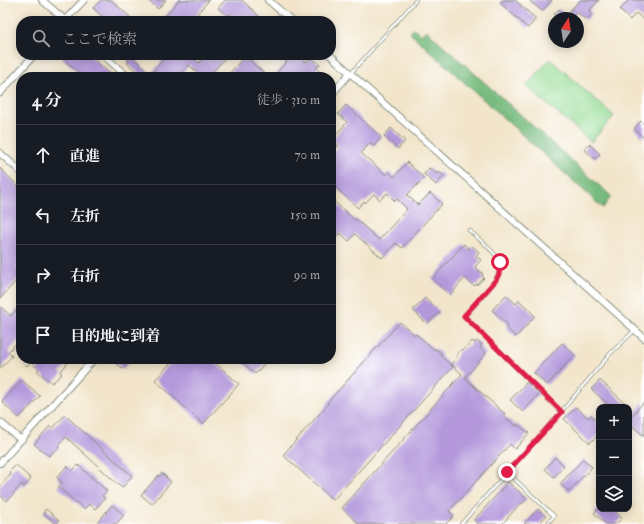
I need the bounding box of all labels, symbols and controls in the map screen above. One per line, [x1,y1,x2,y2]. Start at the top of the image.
north arrow [548,12,584,48]
search box [16,16,336,60]
icon: search [30,27,52,49]
text: ここで検索 [62,30,137,49]
text: 4 分 [32,90,62,111]
text: 徒歩 · 310 m [257,92,320,108]
icon: ahead [32,144,54,166]
text: 直進 [70,147,100,166]
text: 70 m [295,147,320,163]
icon: left [32,204,54,226]
text: 左折 [70,207,100,226]
text: 150 m [290,207,320,223]
route start [491,253,509,271]
icon: right [32,264,54,286]
text: 右折 [70,267,100,286]
text: 90 m [294,267,320,283]
icon: arrive [32,324,54,346]
text: 目的地に到着 [70,327,160,346]
map controls [596,404,632,512]
button: + [596,404,632,440]
button: − [596,440,632,476]
route end [498,463,516,481]
button: layers [596,476,632,512]

